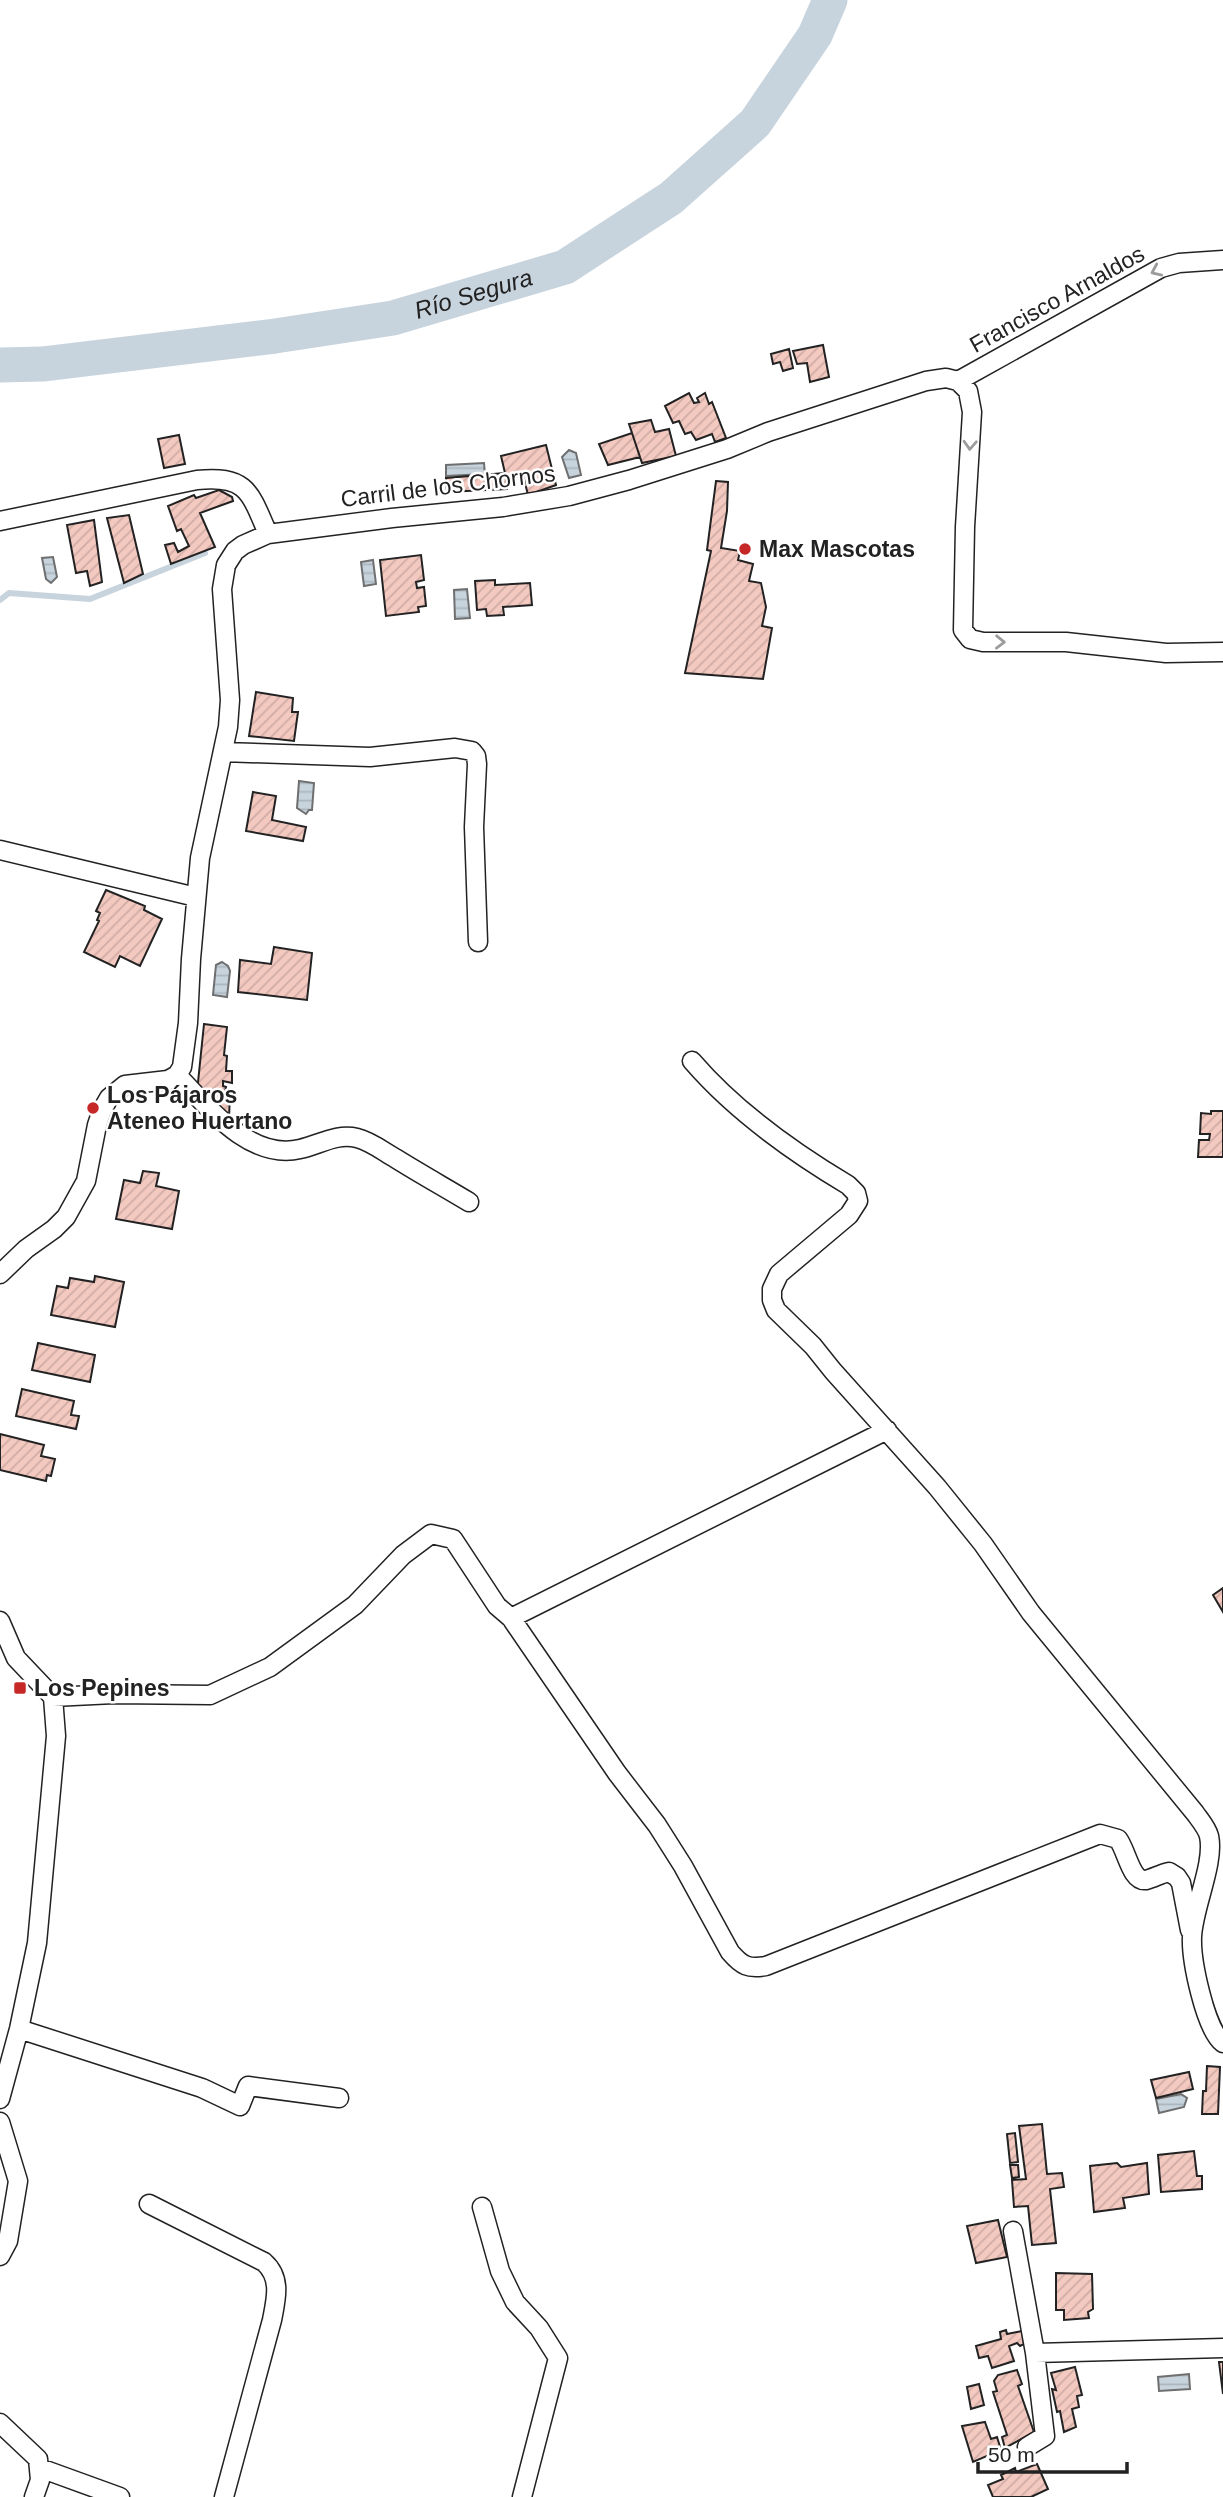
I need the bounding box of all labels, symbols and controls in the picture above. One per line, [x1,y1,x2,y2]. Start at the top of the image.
street label: Francisco Arnaldos [965,240,1149,358]
water label: Río Segura [411,263,535,324]
one-way arrow [1151,263,1163,277]
one-way arrow [963,440,978,451]
street label: Carril de los Chornos [339,460,557,512]
place label: Max Mascotas [759,536,915,562]
marker: Max Mascotas [737,541,753,557]
one-way arrow [995,635,1006,650]
place label: Los Pájaros Ateneo Huertano [107,1082,292,1134]
marker: Los Pájaros Ateneo Huertano [85,1100,101,1116]
place label: Los Pepines [34,1675,169,1701]
marker: Los Pepines [12,1680,28,1696]
scale bar [978,2430,1127,2474]
text: 50 m [988,2443,1035,2466]

